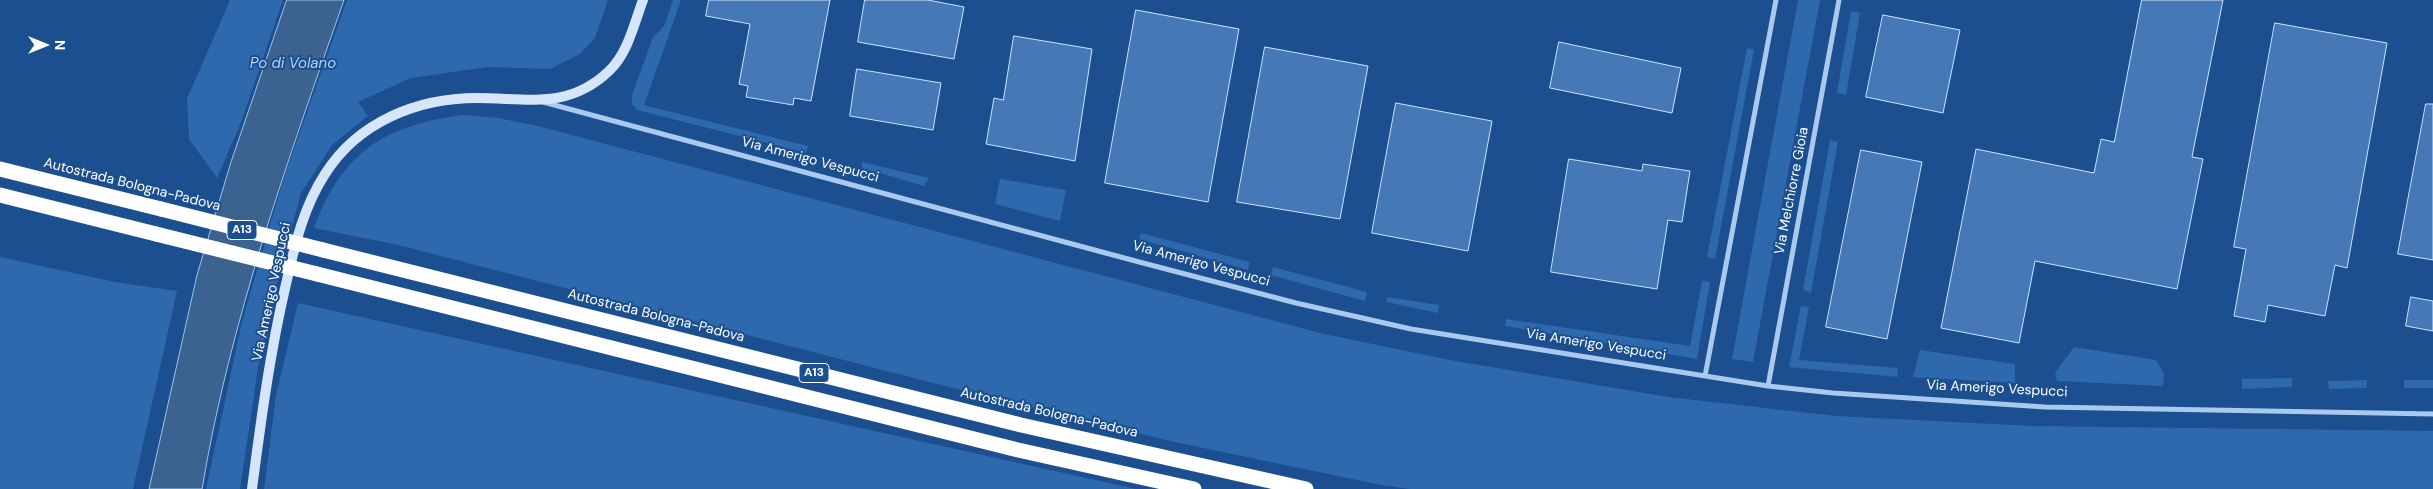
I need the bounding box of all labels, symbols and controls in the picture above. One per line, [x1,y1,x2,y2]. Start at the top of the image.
north arrow [20,20,70,70]
text: N [51,40,69,50]
water label: Po di Volano [250,55,336,73]
street label: Via Melchiorre Gioia [1771,126,1813,256]
street label: Via Amerigo Vespucci [739,134,881,186]
street label: Autostrada Bologna-Padova [42,155,222,215]
road number: A13 [227,220,257,240]
street label: Via Amerigo Vespucci [249,221,295,363]
street label: Via Amerigo Vespucci [1130,238,1272,290]
street label: Autostrada Bologna-Padova [566,286,746,346]
street label: Via Amerigo Vespucci [1525,326,1667,364]
road number: A13 [799,363,829,382]
street label: Via Amerigo Vespucci [1926,377,2068,401]
street label: Autostrada Bologna-Padova [959,384,1139,442]

